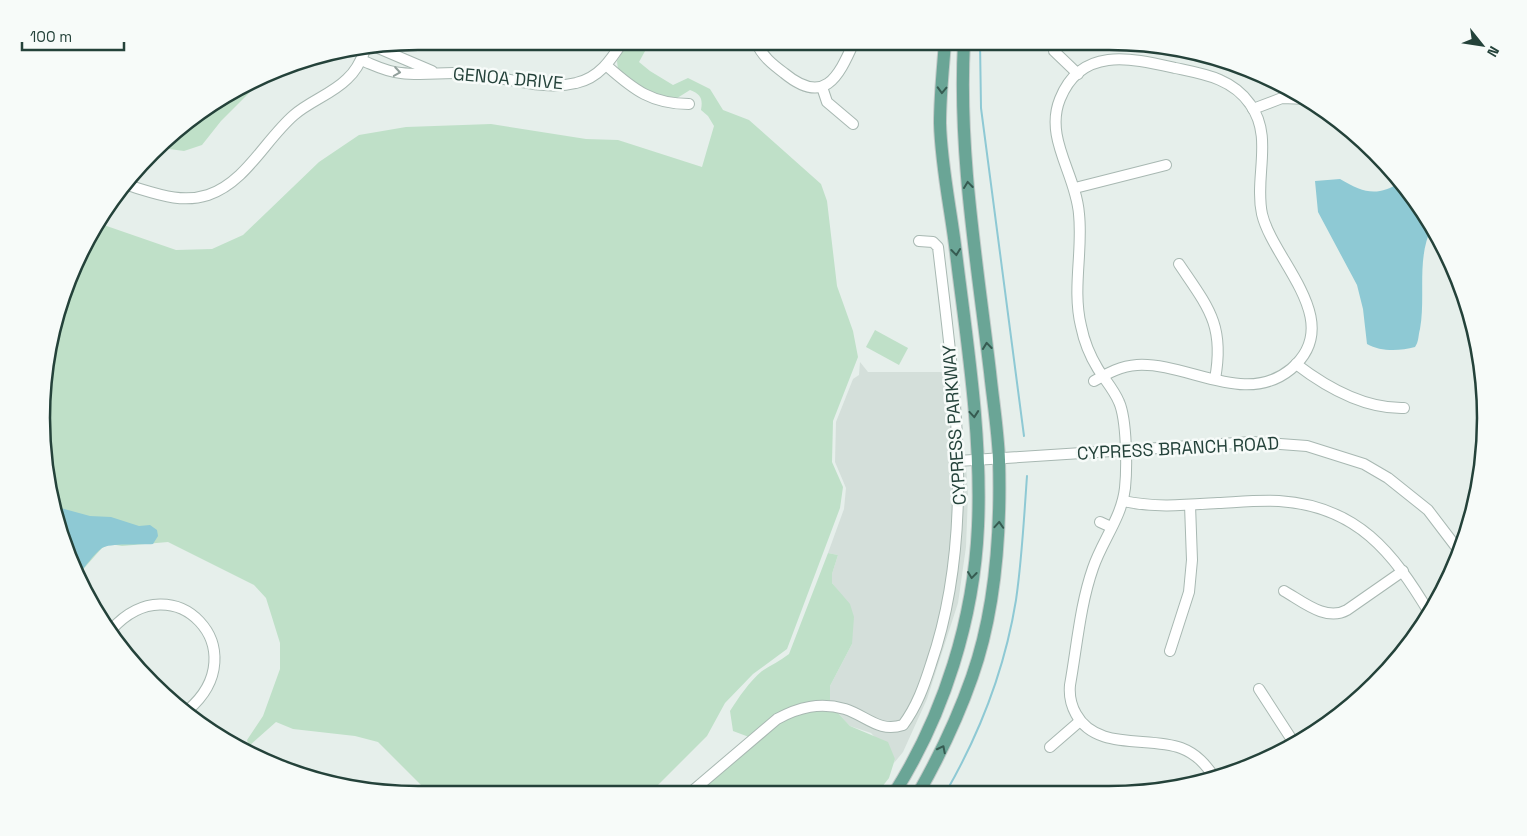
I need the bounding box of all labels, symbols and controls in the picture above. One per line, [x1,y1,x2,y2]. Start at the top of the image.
scale bar [22,20,125,52]
north arrow [1457,20,1507,70]
text: 100 m [30,27,72,46]
text: N [1483,43,1503,60]
street label: GENOA DRIVE [452,62,564,94]
one-way arrow [393,67,401,77]
one-way arrow [936,87,947,95]
one-way arrow [963,180,974,188]
one-way arrow [950,248,961,256]
one-way arrow [982,342,993,350]
street label: CYPRESS PARKWAY [937,344,971,506]
one-way arrow [968,410,979,418]
street label: CYPRESS BRANCH ROAD [1076,431,1280,465]
one-way arrow [993,521,1004,529]
one-way arrow [967,572,978,580]
one-way arrow [936,745,946,754]

